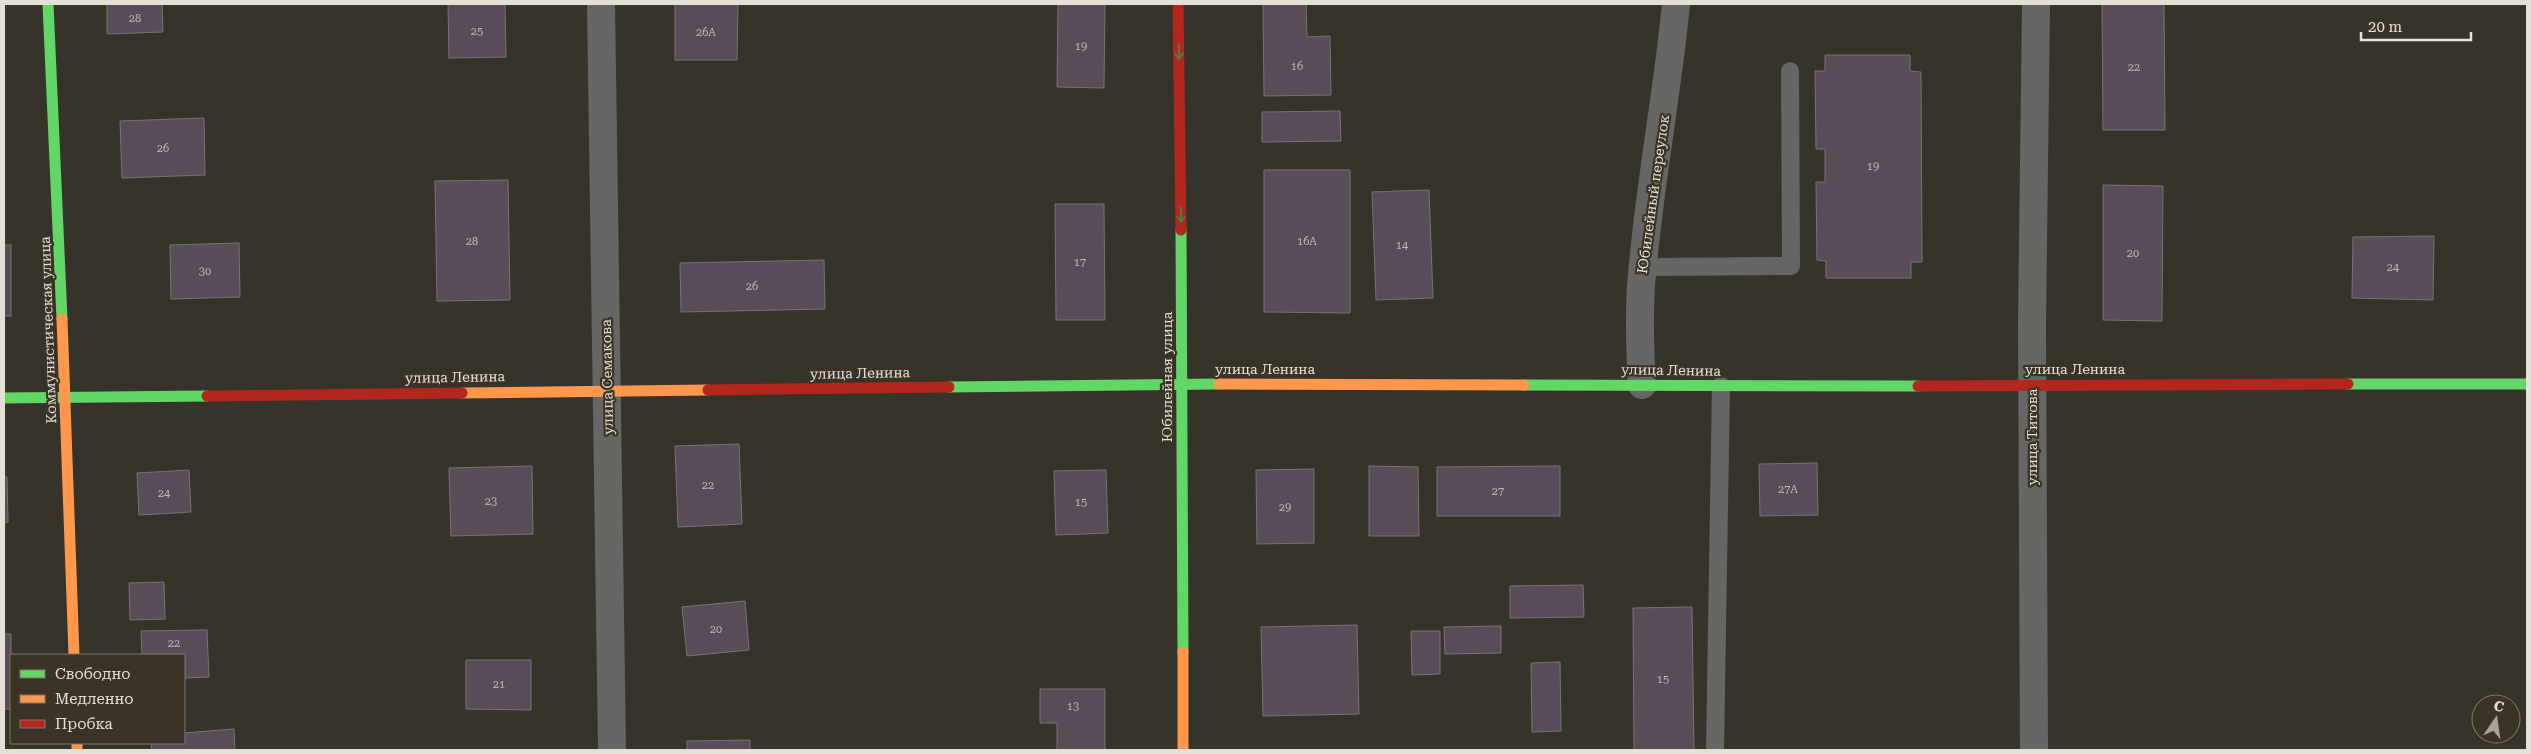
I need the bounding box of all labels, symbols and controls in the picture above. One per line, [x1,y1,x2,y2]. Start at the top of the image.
scale bar [2361,10,2471,42]
house number: 28 [129,12,141,25]
text: 20 m [2368,18,2403,36]
house number: 25 [471,25,483,38]
house number: 26А [696,26,716,39]
house number: 19 [1075,40,1087,53]
one-way arrow [1174,44,1184,60]
house number: 16 [1291,60,1303,73]
house number: 22 [2128,61,2140,74]
street label: Юбилейный переулок [1634,113,1672,275]
house number: 26 [157,142,169,155]
house number: 19 [1867,160,1879,173]
one-way arrow [1176,206,1186,223]
house number: 28 [466,235,478,248]
house number: 16А [1297,235,1317,248]
street label: Коммунистическая улица [37,236,59,424]
house number: 14 [1396,239,1409,252]
house number: 20 [2127,247,2139,260]
house number: 17 [1074,256,1086,269]
house number: 24 [2387,261,2400,274]
house number: 30 [199,265,211,278]
house number: 26 [746,280,758,293]
street label: Юбилейная улица [1159,311,1175,442]
street label: улица Семакова [598,319,616,435]
street label: улица Ленина [1215,361,1315,377]
street label: улица Ленина [1621,361,1722,379]
street label: улица Ленина [2025,361,2125,377]
street label: улица Ленина [810,364,911,382]
street label: улица Ленина [405,368,506,386]
street label: улица Титова [2024,388,2040,485]
house number: 22 [702,479,714,492]
house number: 27А [1778,483,1798,496]
house number: 27 [1492,485,1504,498]
house number: 24 [158,487,171,500]
house number: 23 [485,495,497,508]
house number: 15 [1075,496,1087,509]
house number: 29 [1279,501,1291,514]
house number: 20 [710,623,722,636]
house number: 22 [168,637,180,650]
legend [10,654,185,744]
text: Свободно [55,665,130,683]
house number: 15 [1657,673,1669,686]
house number: 21 [493,678,505,691]
text: Медленно [55,690,134,708]
north arrow [2471,694,2521,744]
text: С [2492,697,2506,715]
house number: 13 [1067,700,1079,713]
text: Пробка [55,715,113,733]

